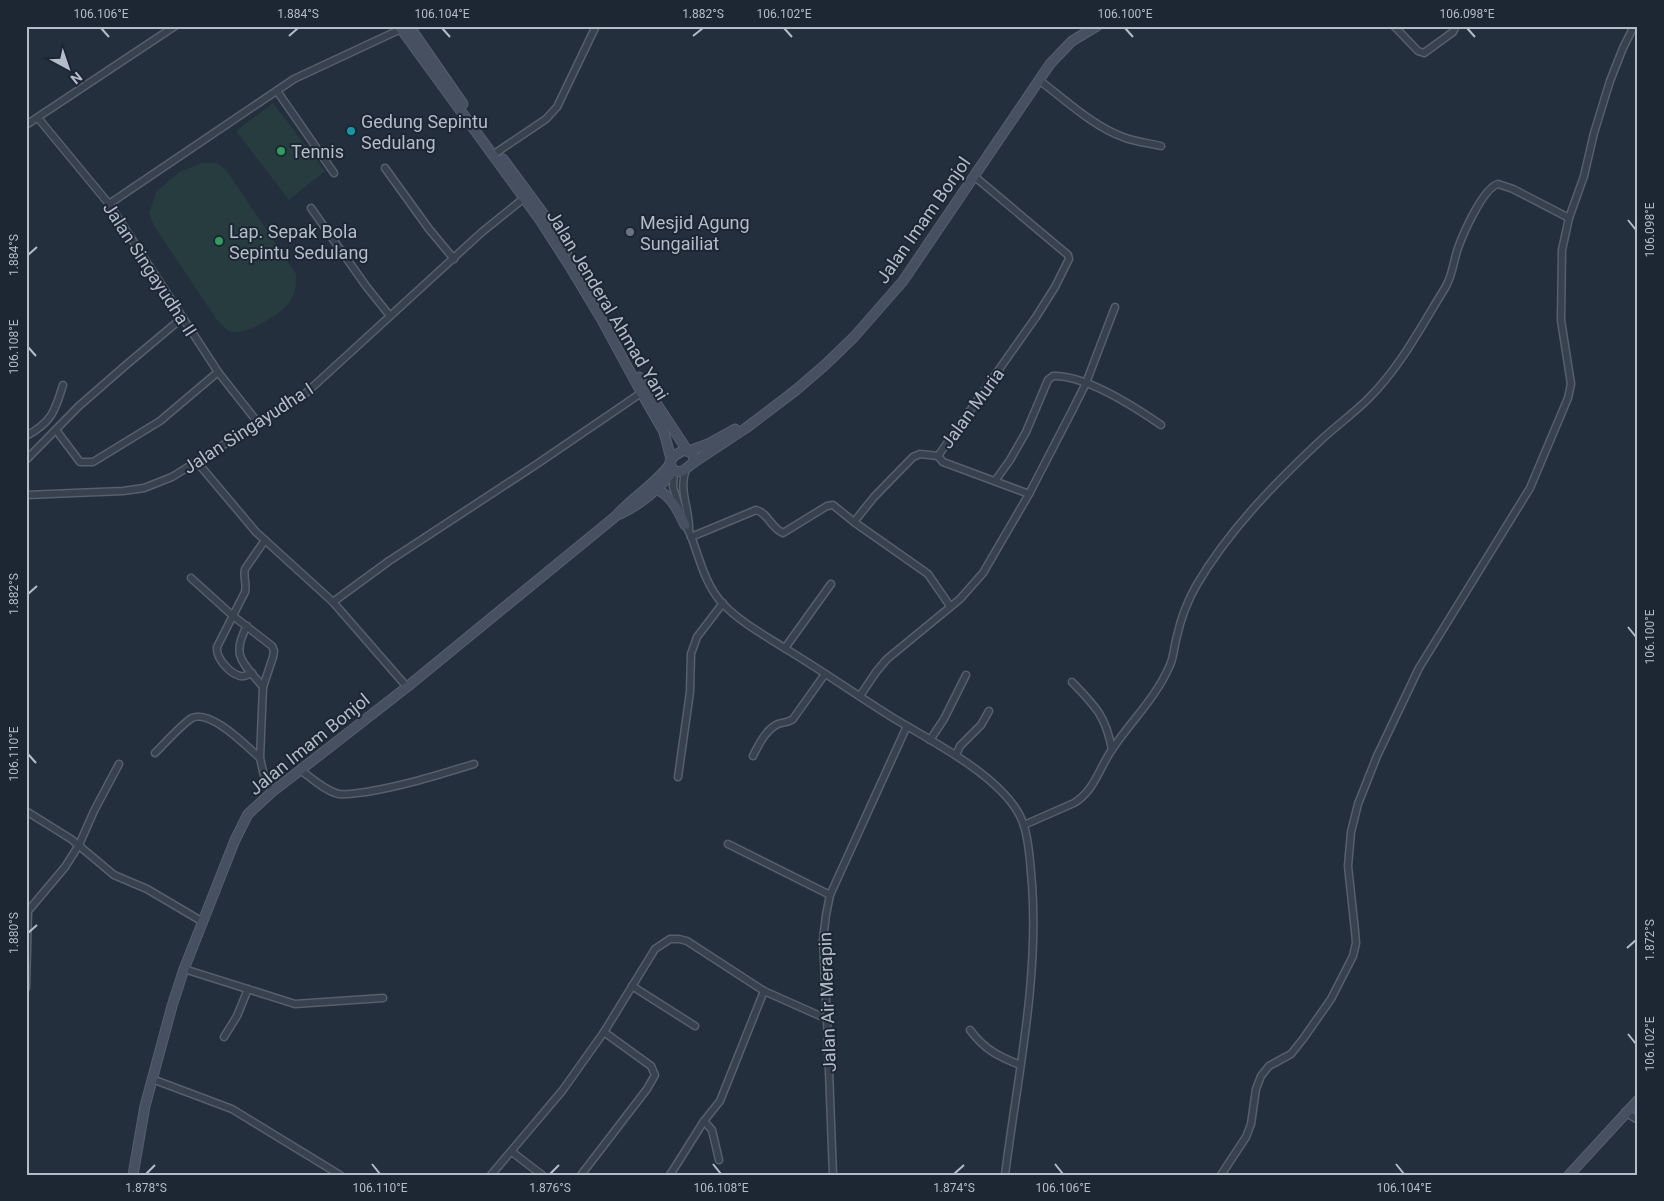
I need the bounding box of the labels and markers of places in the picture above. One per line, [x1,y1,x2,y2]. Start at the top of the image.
place label: Gedung Sepintu Sedulang [361,111,488,153]
marker: Gedung Sepintu Sedulang [345,125,357,137]
place label: Tennis [291,141,344,162]
marker: Tennis [275,145,287,157]
place label: Mesjid Agung Sungailiat [640,212,750,254]
place label: Lap. Sepak Bola Sepintu Sedulang [229,221,368,263]
marker: Mesjid Agung Sungailiat [624,226,636,238]
marker: Lap. Sepak Bola Sepintu Sedulang [213,235,225,247]

